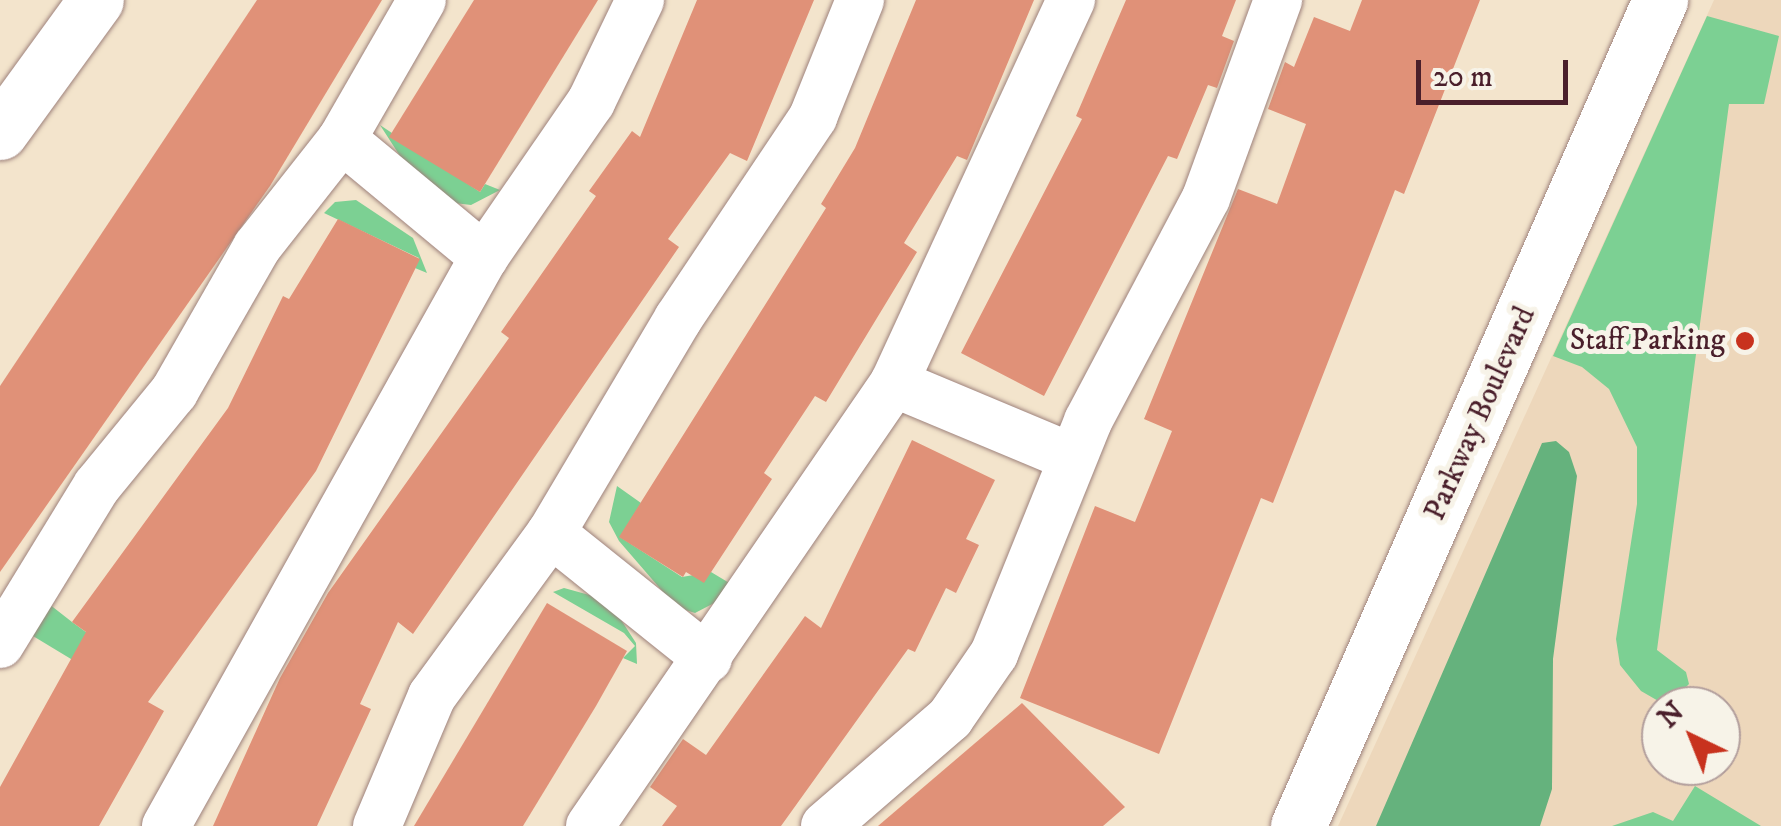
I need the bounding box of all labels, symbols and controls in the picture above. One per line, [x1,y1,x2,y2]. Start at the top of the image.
scale bar [1421,40,1574,102]
text: 20 m [1433,59,1493,96]
street label: Parkway Boulevard [1418,302,1544,526]
place label: Staff Parking [1570,323,1725,359]
marker: Staff Parking [1734,330,1756,352]
north arrow [1641,686,1741,786]
text: N [1651,695,1692,736]

